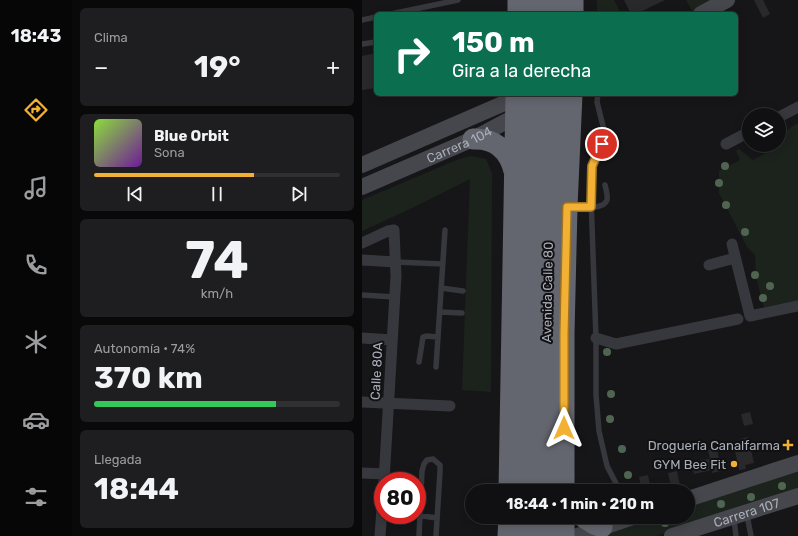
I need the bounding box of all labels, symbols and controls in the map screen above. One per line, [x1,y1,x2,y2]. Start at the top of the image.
text: 18:43 [11,25,61,47]
text: 150 m [452,26,535,59]
icon: right [386,28,438,80]
text: Clima [94,30,128,45]
text: 19° [194,49,241,85]
text: − [94,54,108,81]
text: + [326,54,340,81]
text: Gira a la derecha [452,60,591,82]
icon: directions [22,96,50,124]
map controls [742,108,786,152]
button: layers [742,108,786,152]
street label: Carrera 104 [424,123,495,166]
text: Blue Orbit [154,127,229,145]
pin [585,127,619,161]
icon: arrive [591,133,613,155]
text: Sona [154,145,185,160]
icon: music [22,174,50,202]
icon: previous [124,183,146,205]
icon: pause [206,183,228,205]
icon: next [288,183,310,205]
text: 74 [185,229,249,291]
street label: Avenida Calle 80 [539,241,556,343]
icon: phone [22,251,50,279]
text: km/h [201,286,233,301]
icon: climate [22,328,50,356]
text: Autonomía · 74% [94,341,195,356]
street label: Calle 80A [367,341,386,400]
text: 370 km [94,360,203,396]
icon: car [22,406,50,434]
position arrow [543,407,585,449]
place label: Droguería Canalfarma [648,438,780,454]
marker: Droguería Canalfarma [783,440,793,450]
text: Llegada [94,452,142,467]
place label: GYM Bee Fit [653,457,726,472]
marker: GYM Bee Fit [729,459,739,469]
text: 18:44 [94,471,179,507]
speed limit sign: 80 [374,472,426,524]
icon: filters [22,483,50,511]
text: 18:44 · 1 min · 210 m [506,495,654,513]
street label: Carrera 107 [712,495,782,530]

